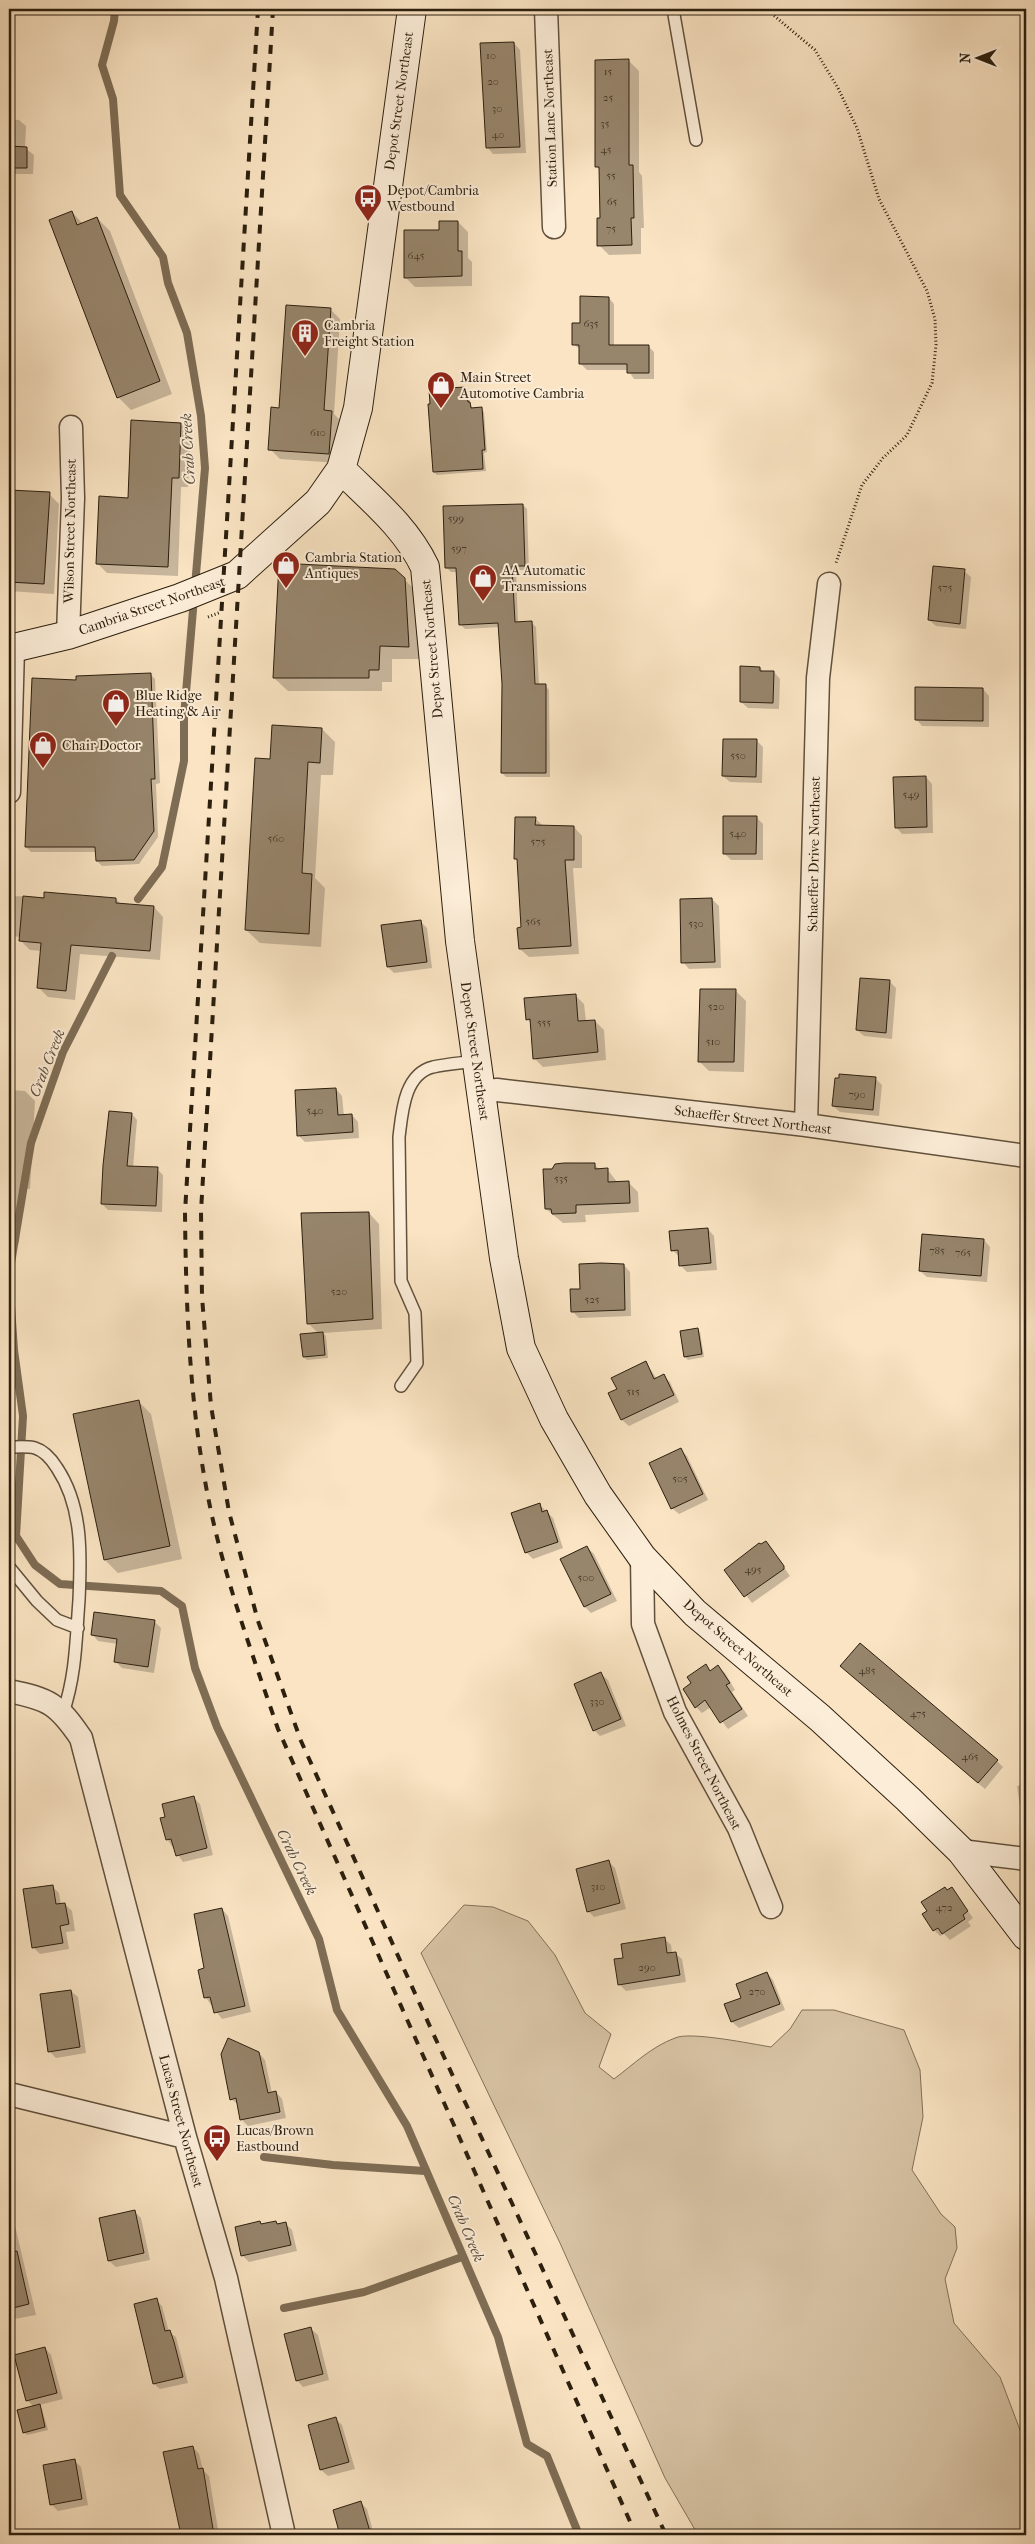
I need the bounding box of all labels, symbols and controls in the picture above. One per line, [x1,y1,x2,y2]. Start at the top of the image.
street label: Depot Street Northeast [381,31,417,171]
north arrow [952,32,1002,82]
street label: Station Lane Northeast [539,48,561,188]
house number: 10 [486,49,496,62]
text: N [957,52,974,63]
house number: 15 [604,65,613,78]
house number: 20 [487,75,499,88]
house number: 25 [603,91,613,104]
house number: 30 [492,102,502,115]
house number: 35 [600,117,610,130]
house number: 40 [492,128,504,141]
house number: 45 [601,143,612,156]
house number: 55 [606,169,616,182]
place label: Depot/Cambria Westbound [386,182,479,215]
bus stop icon: Depot/Cambria Westbound [353,183,383,222]
house number: 65 [607,195,618,208]
house number: 75 [606,222,616,235]
house number: 645 [408,249,425,262]
place label: Cambria Freight Station [324,317,414,350]
house number: 635 [583,317,599,330]
building icon: Cambria Freight Station [290,318,320,357]
place label: Main Street Automotive Cambria [459,369,585,402]
shop icon: Main Street Automotive Cambria [426,370,456,409]
water label: Crab Creek [177,413,199,485]
house number: 610 [310,426,326,439]
street label: Wilson Street Northeast [60,459,80,604]
house number: 599 [448,512,464,525]
house number: 597 [451,542,467,555]
place label: Cambria Station Antiques [304,549,402,582]
shop icon: Cambria Station Antiques [271,550,301,589]
place label: AA Automatic Transmissions [501,562,587,595]
shop icon: AA Automatic Transmissions [468,563,498,602]
street label: Cambria Street Northeast [76,573,228,639]
street label: Depot Street Northeast [417,579,447,719]
house number: 575 [938,581,953,594]
place label: Blue Ridge Heating & Air [135,687,221,720]
shop icon: Blue Ridge Heating & Air [101,688,131,727]
shop icon: Chair Doctor [28,730,58,769]
place label: Chair Doctor [62,737,141,754]
house number: 550 [730,749,746,762]
street label: Schaeffer Drive Northeast [804,776,824,932]
house number: 549 [902,788,920,801]
house number: 540 [729,827,747,840]
house number: 560 [268,832,284,845]
house number: 575 [531,835,546,848]
house number: 565 [525,915,541,928]
house number: 530 [688,917,704,930]
street label: Depot Street Northeast [457,981,493,1121]
house number: 520 [708,1000,724,1013]
house number: 555 [537,1016,551,1029]
water label: Crab Creek [25,1026,69,1100]
house number: 510 [706,1035,720,1048]
house number: 790 [848,1088,866,1101]
street label: Schaeffer Street Northeast [673,1102,833,1138]
house number: 540 [306,1104,324,1117]
house number: 535 [554,1172,568,1185]
house number: 785 [929,1244,945,1257]
house number: 765 [955,1246,971,1259]
house number: 520 [331,1285,347,1298]
house number: 525 [584,1293,600,1306]
house number: 515 [626,1385,640,1398]
house number: 505 [672,1472,688,1485]
house number: 495 [744,1563,762,1576]
house number: 500 [578,1571,594,1584]
street label: Depot Street Northeast [680,1596,796,1700]
house number: 485 [859,1664,876,1677]
street label: Holmes Street Northeast [663,1693,745,1833]
house number: 330 [589,1695,605,1708]
house number: 475 [910,1707,926,1720]
house number: 465 [961,1750,979,1763]
water label: Crab Creek [273,1826,321,1898]
house number: 310 [591,1880,605,1893]
house number: 472 [935,1901,953,1914]
house number: 290 [638,1961,656,1974]
house number: 270 [749,1985,766,1998]
street label: Lucas Street Northeast [155,2053,207,2189]
place label: Lucas/Brown Eastbound [236,2122,314,2155]
bus stop icon: Lucas/Brown Eastbound [202,2123,232,2162]
water label: Crab Creek [444,2192,488,2265]

